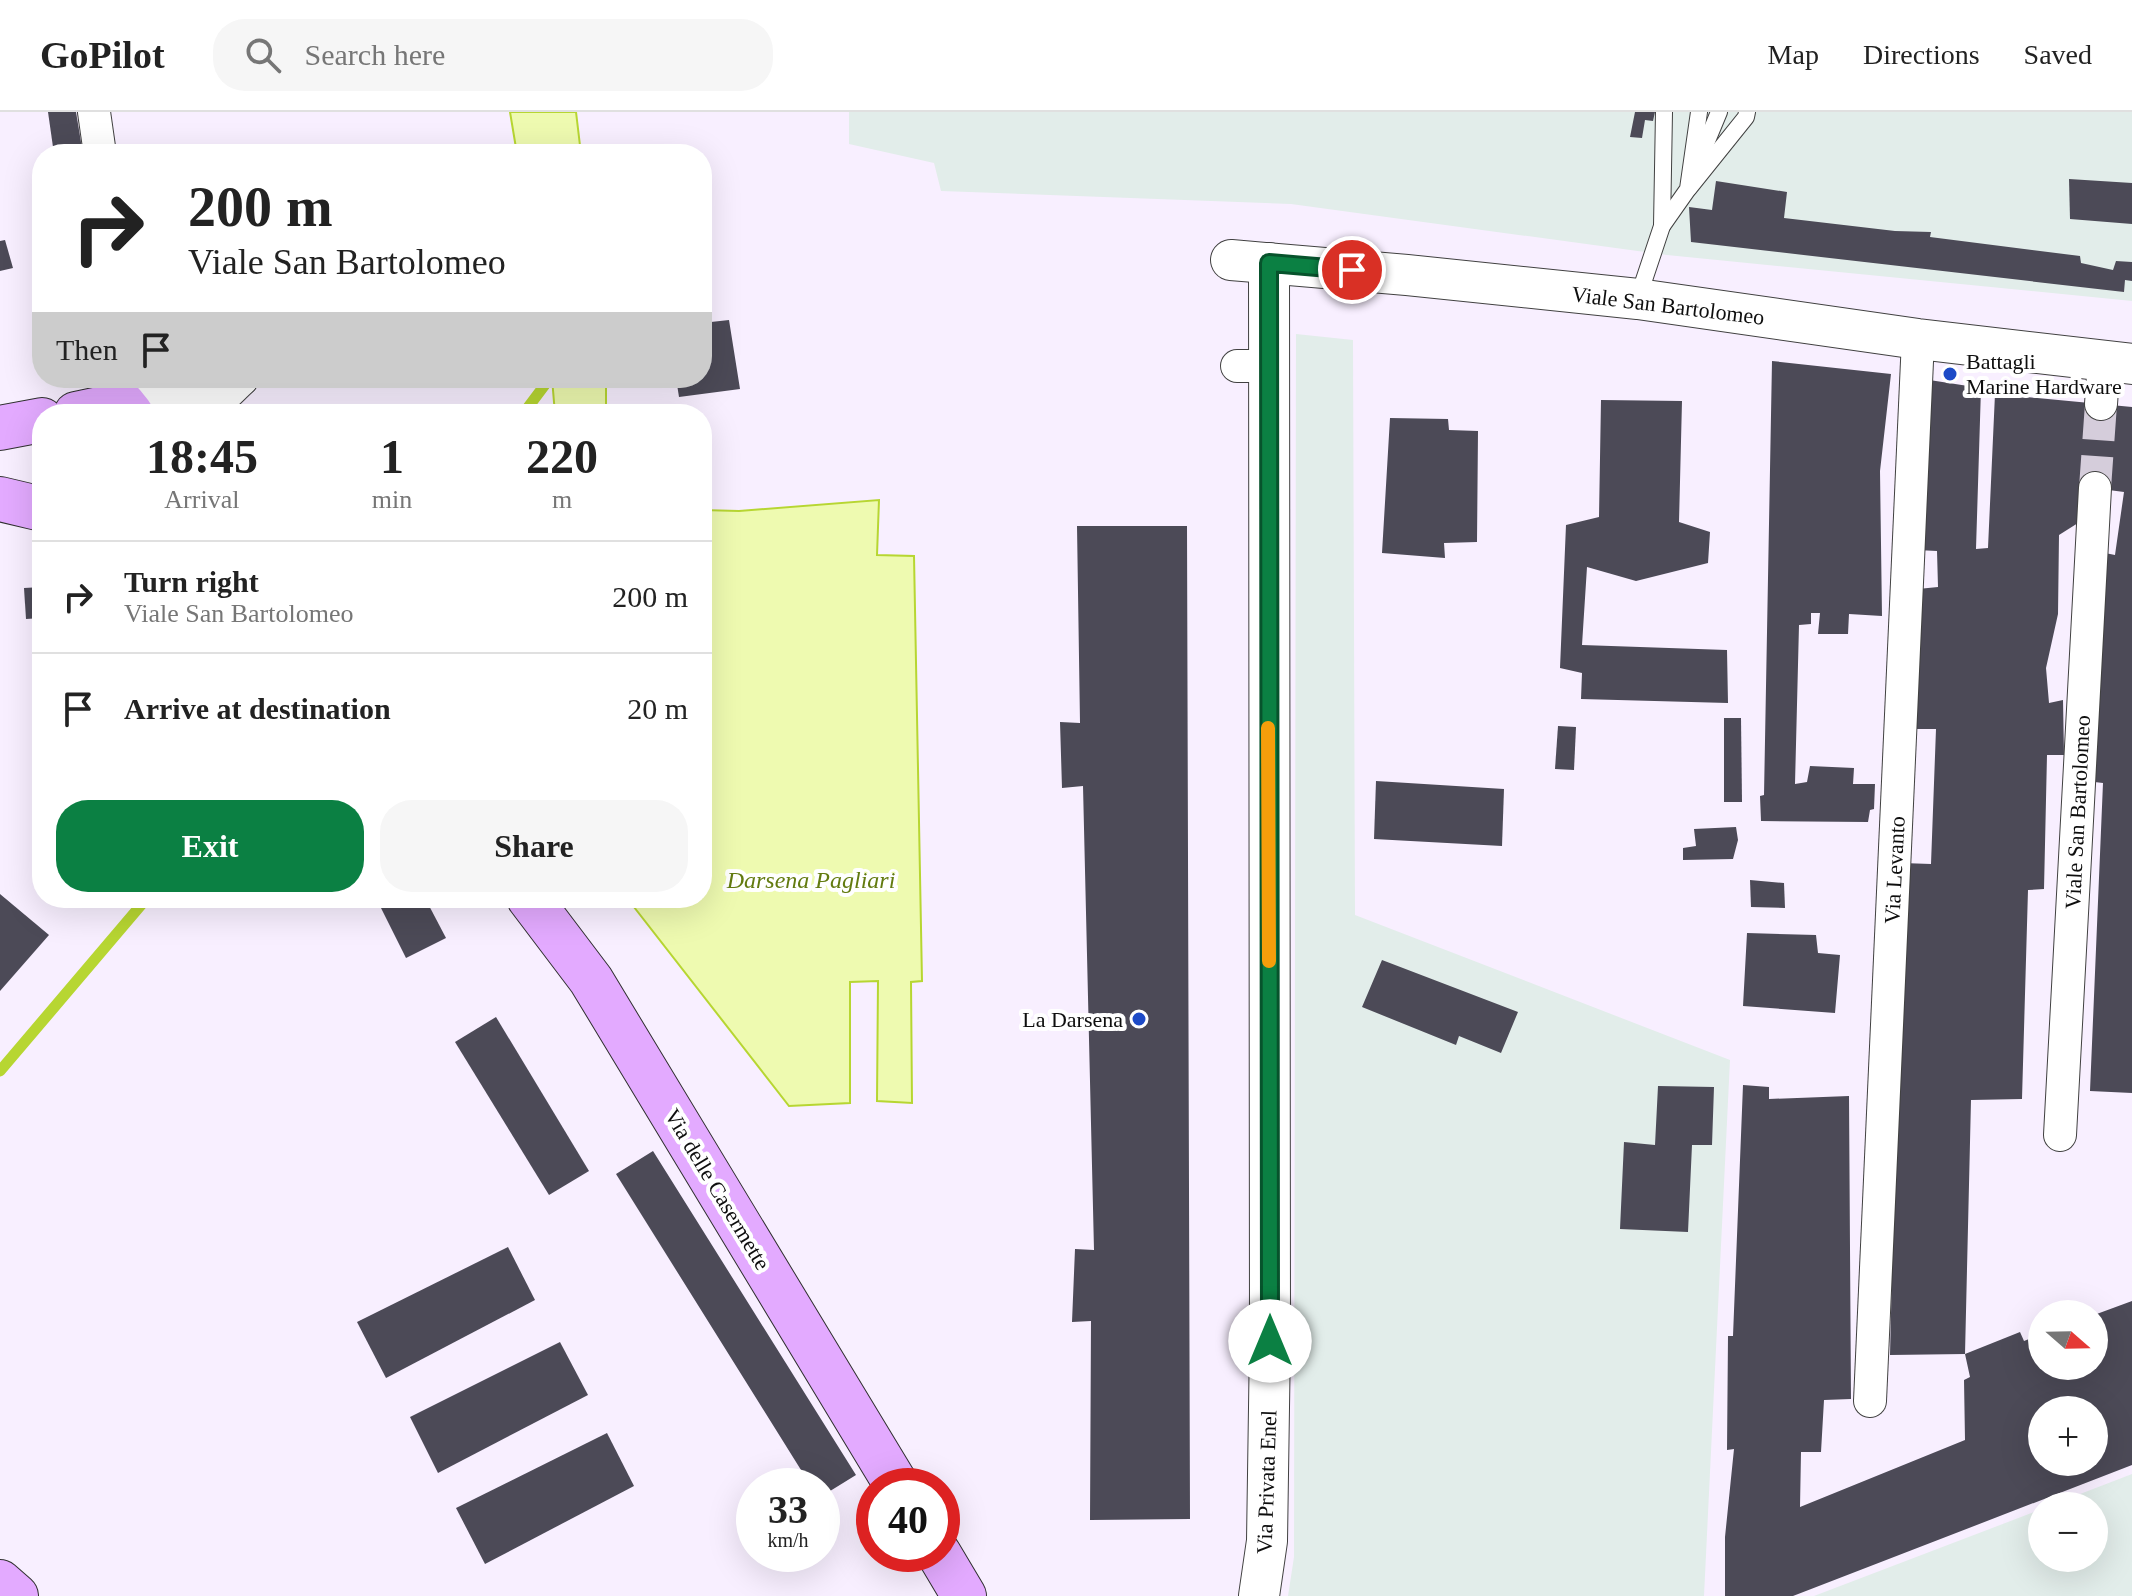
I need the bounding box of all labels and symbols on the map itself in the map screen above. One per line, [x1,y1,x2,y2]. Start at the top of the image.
pin [1318,236,1386,304]
street label: Viale San Bartolomeo [1570,281,1766,330]
place label: Battagli Marine Hardware [1966,349,2122,399]
marker: Battagli Marine Hardware [1941,365,1959,383]
street label: Viale San Bartolomeo [2060,714,2095,910]
street label: Via Levanto [1879,815,1910,925]
water label: Darsena Pagliari [726,867,895,893]
place label: La Darsena [1022,1007,1123,1032]
marker: La Darsena [1130,1010,1148,1028]
street label: Via delle Casermette [660,1104,775,1274]
position arrow [1228,1299,1312,1383]
north arrow [2028,1300,2108,1380]
street label: Via Privata Enel [1251,1410,1282,1554]
speed limit sign: 40 [856,1468,960,1572]

